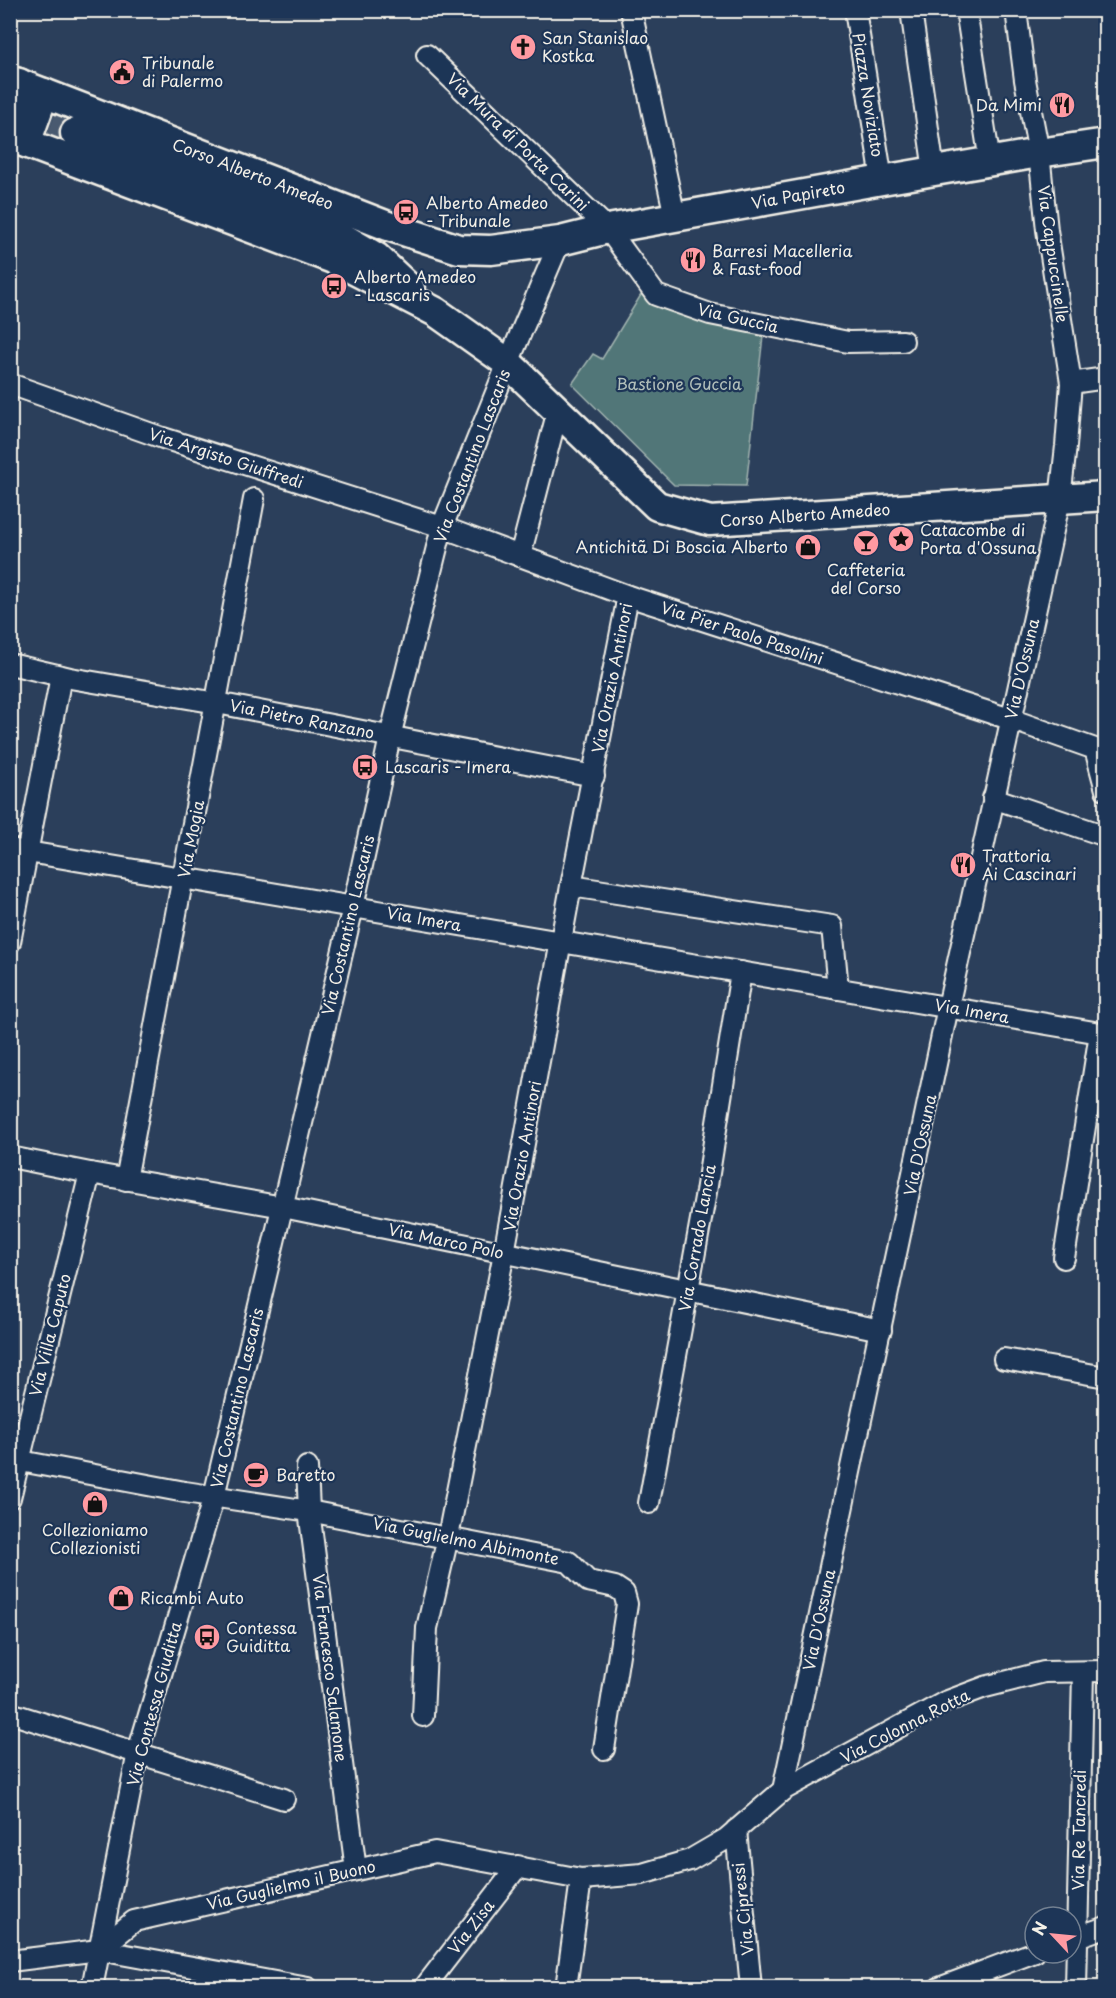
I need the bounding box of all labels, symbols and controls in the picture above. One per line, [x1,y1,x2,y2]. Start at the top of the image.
place label: San Stanislao Kostka [542,25,648,67]
street label: Piazza Noviziato [847,31,891,159]
church icon: San Stanislao Kostka [508,32,538,62]
place label: Tribunale di Palermo [142,50,223,92]
public building icon: Tribunale di Palermo [107,57,137,87]
street label: Via Mura di Porta Carini [442,67,595,216]
restaurant icon: Da Mimi [1047,90,1077,120]
place label: Da Mimi [976,92,1042,116]
street label: Corso Alberto Amedeo [169,131,338,215]
street label: Via Papireto [749,174,847,214]
street label: Via Cappuccinelle [1032,184,1076,324]
place label: Alberto Amedeo - Tribunale [426,190,548,232]
bus stop icon: Alberto Amedeo - Tribunale [391,197,421,227]
place label: Barresi Macelleria & Fast-food [712,238,853,280]
restaurant icon: Barresi Macelleria & Fast-food [678,245,708,275]
place label: Alberto Amedeo - Lascaris [354,264,476,306]
bus stop icon: Alberto Amedeo - Lascaris [319,271,349,301]
street label: Via Guccia [695,296,781,338]
street label: Via Costantino Lascaris [427,365,515,546]
park label: Bastione Guccia [616,371,742,395]
street label: Via Argisto Giuffredi [146,421,307,493]
street label: Corso Alberto Amedeo [719,496,891,532]
place label: Catacombe di Porta d'Ossuna [920,517,1036,559]
place icon: Catacombe di Porta d'Ossuna [886,524,916,554]
bar icon: Caffeteria del Corso [851,528,881,558]
shop icon: Antichitã Di Boscia Alberto [793,532,823,562]
place label: Antichitã Di Boscia Alberto [576,534,788,558]
place label: Caffeteria del Corso [827,557,905,599]
street label: Via Pier Paolo Pasolini [658,594,827,670]
street label: Via Orazio Antinori [585,601,637,755]
street label: Via D'Ossuna [998,616,1044,722]
street label: Via Pietro Ranzano [228,692,377,744]
bus stop icon: Lascaris - Imera [350,752,380,782]
place label: Lascaris - Imera [385,754,511,778]
street label: Via Mogia [171,798,209,880]
street label: Via Costantino Lascaris [315,832,379,1017]
place label: Trattoria Ai Cascinari [982,843,1077,885]
restaurant icon: Trattoria Ai Cascinari [948,850,978,880]
street label: Via Imera [385,900,464,936]
street label: Via Imera [933,992,1012,1028]
street label: Via Orazio Antinori [496,1079,546,1233]
street label: Via D'Ossuna [897,1092,941,1198]
street label: Via Corrado Lancia [671,1162,721,1313]
street label: Via Marco Polo [386,1216,506,1264]
street label: Via Villa Caputo [22,1271,76,1399]
street label: Via Costantino Lascaris [204,1305,268,1490]
cafe icon: Baretto [241,1460,271,1490]
place label: Baretto [276,1462,335,1486]
shop icon: Collezioniamo Collezionisti [80,1489,110,1519]
street label: Via Guglielmo Albimonte [371,1510,562,1570]
place label: Collezioniamo Collezionisti [42,1517,148,1559]
street label: Via D'Ossuna [796,1567,840,1673]
street label: Via Francesco Salamone [308,1572,354,1763]
shop icon: Ricambi Auto [106,1583,136,1613]
place label: Ricambi Auto [140,1585,244,1609]
place label: Contessa Guiditta [226,1615,297,1657]
street label: Via Contessa Giuditta [120,1618,187,1789]
bus stop icon: Contessa Guiditta [192,1622,222,1652]
street label: Via Colonna Rotta [836,1682,973,1768]
street label: Via Re Tancredi [1065,1769,1091,1891]
street label: Via Guglielmo il Buono [204,1853,378,1915]
street label: Via Cipressi [725,1862,759,1957]
street label: Via Zisa [441,1894,499,1959]
north arrow [1023,1905,1083,1965]
text: N [1025,1917,1052,1939]

